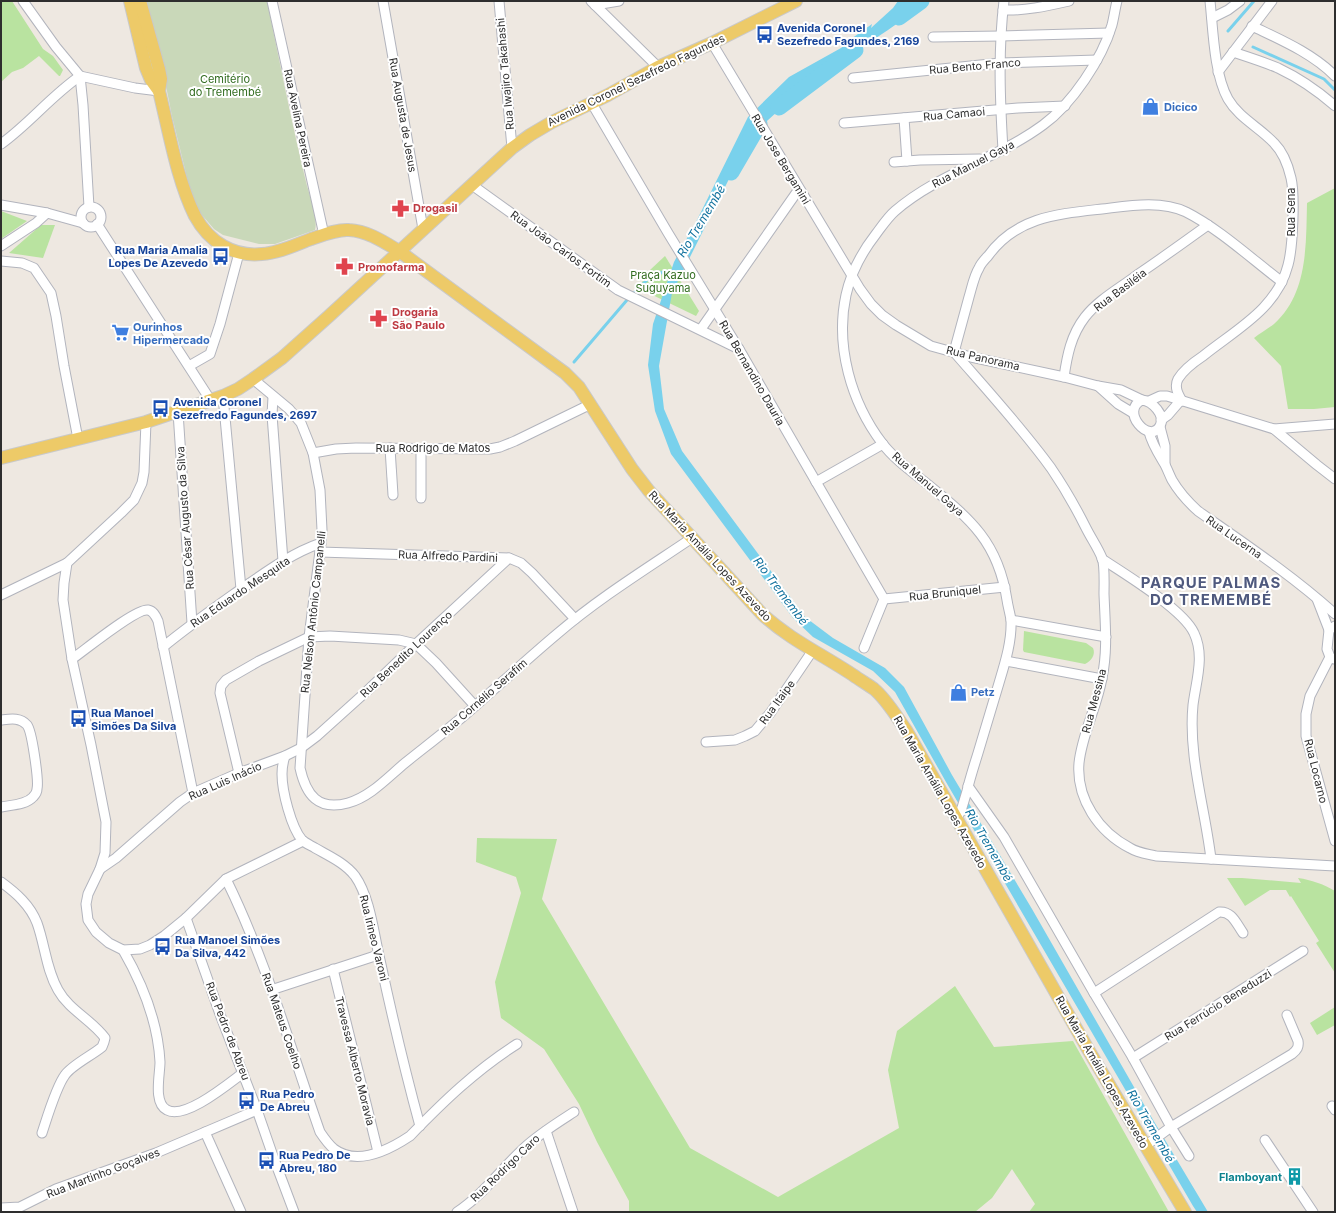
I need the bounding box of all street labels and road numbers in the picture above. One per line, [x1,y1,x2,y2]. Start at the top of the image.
street label: Rua Iwajiro Takahashi [493,17,517,131]
street label: Avenida Coronel Sezefredo Fagundes [545,31,727,129]
street label: Rua Bento Franco [929,55,1022,77]
street label: Rua Augusta de Jesus [386,57,420,174]
street label: Rua Avelina Pereira [281,68,315,168]
street label: Rua Camaoi [922,104,986,124]
street label: Rua Jose Bergamini [748,111,814,207]
street label: Rua Manuel Gaya [929,137,1017,191]
street label: Rua Sena [1284,187,1298,237]
street label: Rua João Carlos Fortim [508,208,614,290]
street label: Rua Basiléia [1091,266,1149,314]
street label: Rua Bernandino Dauria [716,318,788,428]
street label: Rua Panorama [945,343,1021,373]
street label: Rua Rodrigo de Matos [376,441,491,455]
street label: Rua César Augusto da Silva [173,446,197,590]
street label: Rua Manuel Gaya [889,449,967,519]
street label: Rua Maria Amália Lopes Azevedo [646,488,775,625]
street label: Rua Lucerna [1203,513,1265,561]
street label: Rua Nelson Antônio Campanelli [298,530,328,694]
street label: Rua Alfredo Pardini [398,547,498,565]
street label: Rua Eduardo Mesquita [188,553,292,631]
street label: Rua Bruniquel [908,582,982,604]
street label: Rua Benedito Lourenço [357,607,455,700]
street label: Rua Cornélio Serafim [438,656,530,738]
street label: Rua Messina [1079,667,1109,735]
street label: Rua Itaipe [756,677,798,727]
street label: Rua Maria Amália Lopes Azevedo [891,713,990,871]
street label: Rua Locarno [1301,737,1331,805]
street label: Rua Luis Inácio [186,759,264,803]
street label: Rua Irineo Varoni [357,893,391,983]
street label: Rua Ferrúcio Beneduzzi [1162,966,1274,1044]
street label: Rua Mateus Coelho [259,971,305,1071]
street label: Rua Pedro de Abreu [203,980,253,1082]
street label: Rua Maria Amália Lopes Azevedo [1053,993,1152,1151]
street label: Travessa Alberto Moravia [332,995,378,1127]
street label: Rua Rodrigo Caro [467,1131,543,1205]
street label: Rua Martinho Goçalves [44,1145,162,1201]

